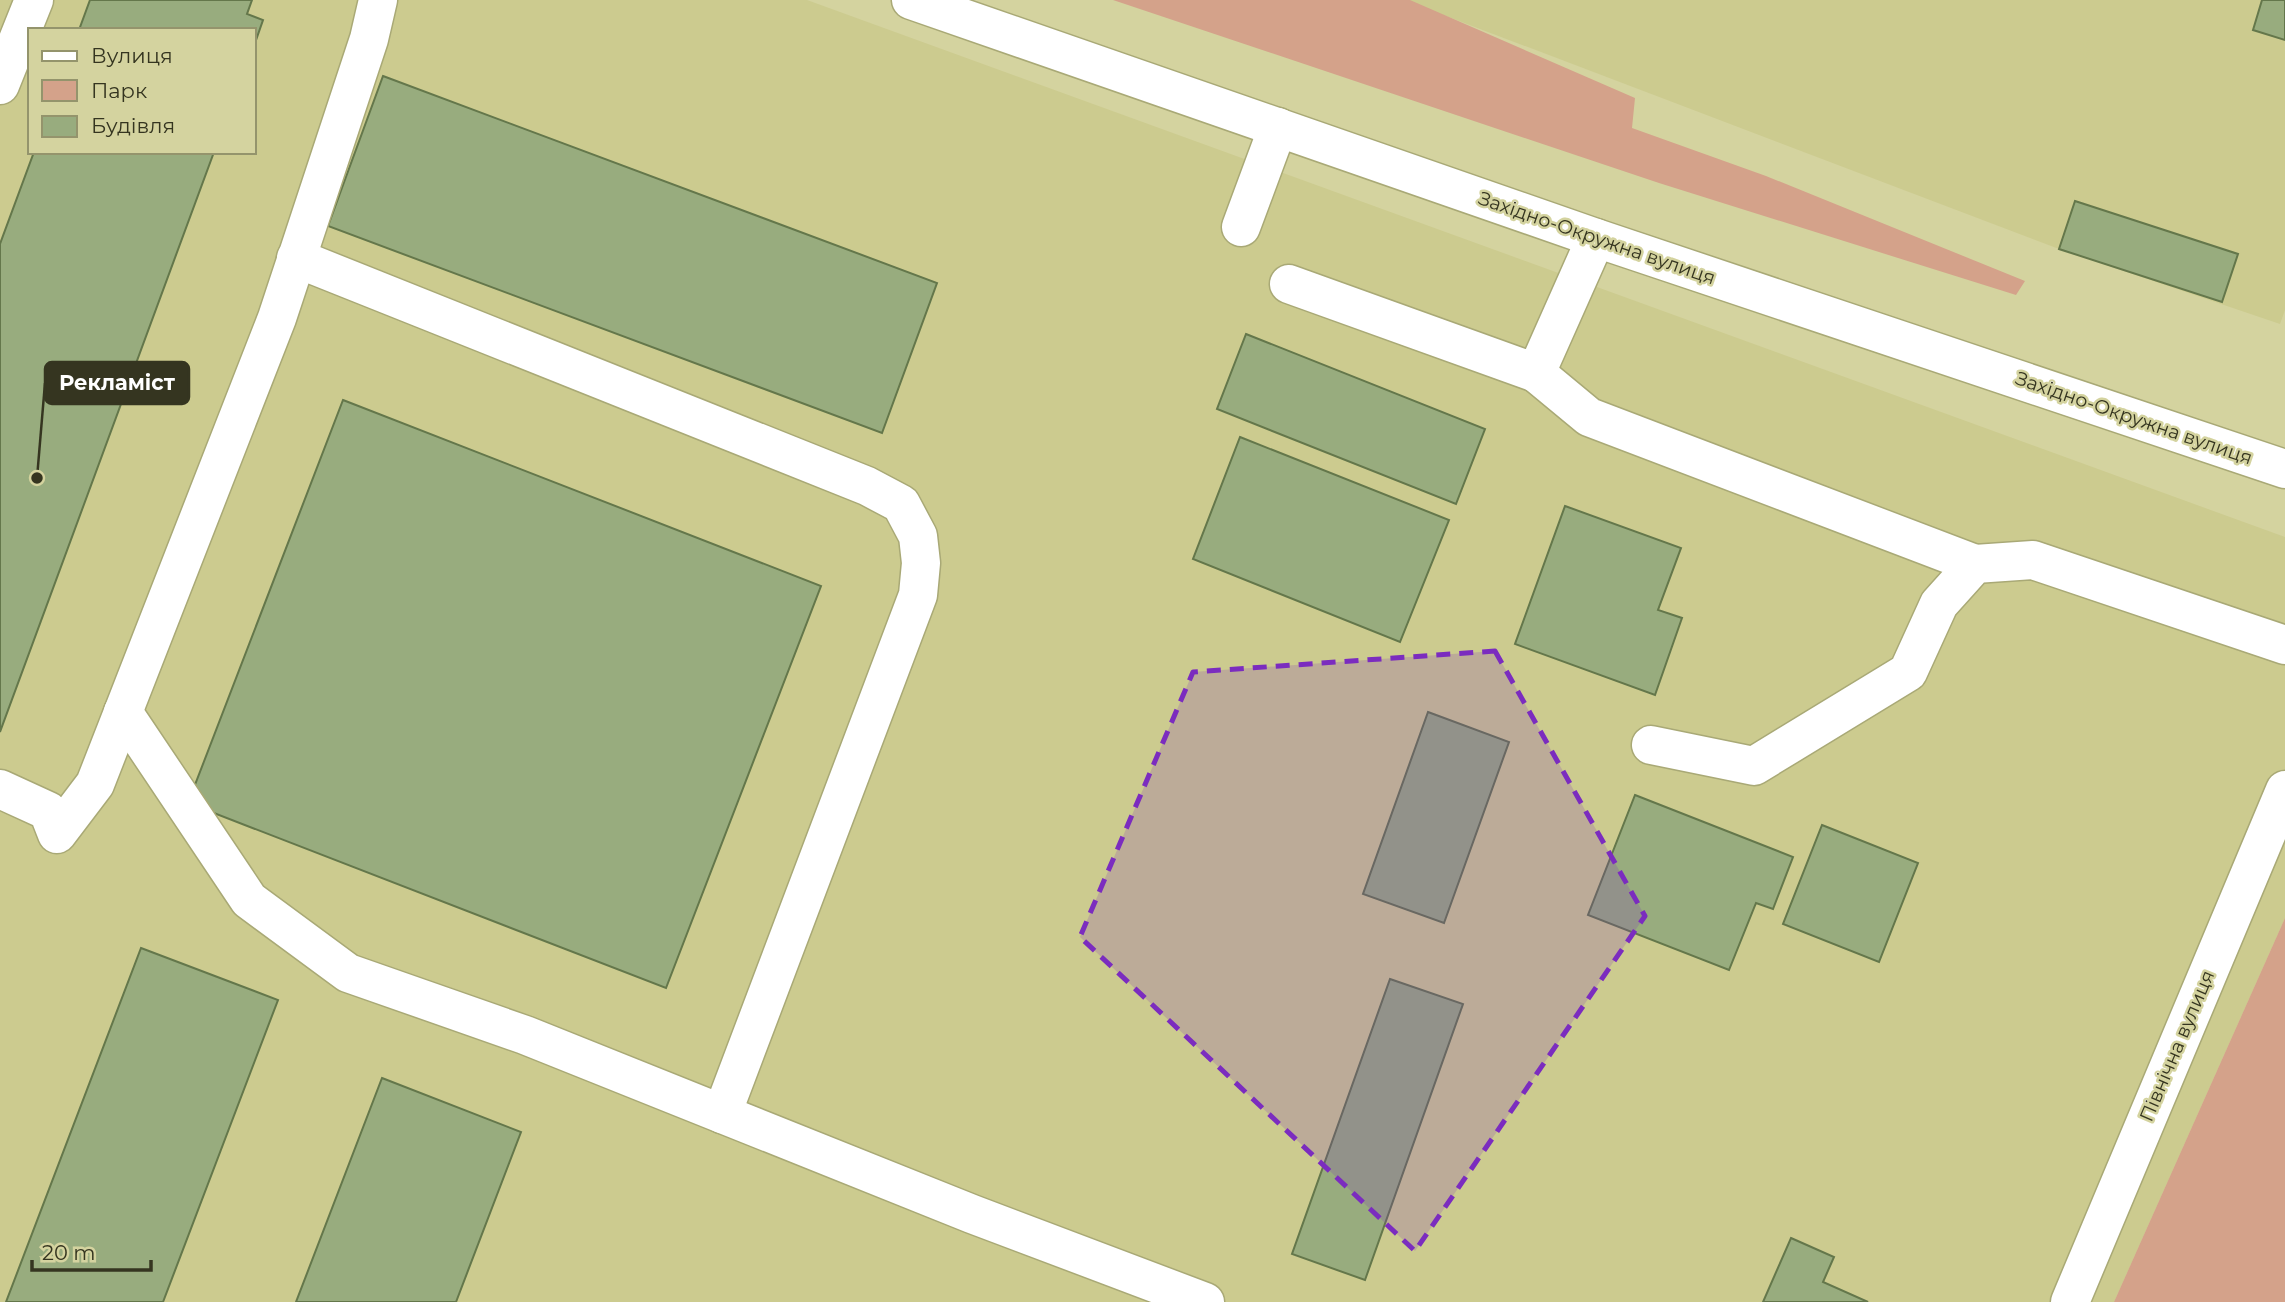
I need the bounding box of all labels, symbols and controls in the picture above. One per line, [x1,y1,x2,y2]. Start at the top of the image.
legend [28,28,256,154]
text: Вулиця [91,43,173,68]
text: Парк [91,78,147,103]
text: Будівля [91,113,175,138]
street label: Західно-Окружна вулиця [1476,187,1718,289]
callout: Рекламіст [45,362,189,404]
street label: Західно-Окружна вулиця [2013,367,2255,469]
text: Рекламіст [59,370,176,395]
street label: Північна вулиця [2135,967,2219,1125]
scale bar [32,1228,150,1272]
text: 20 m [42,1240,96,1265]

